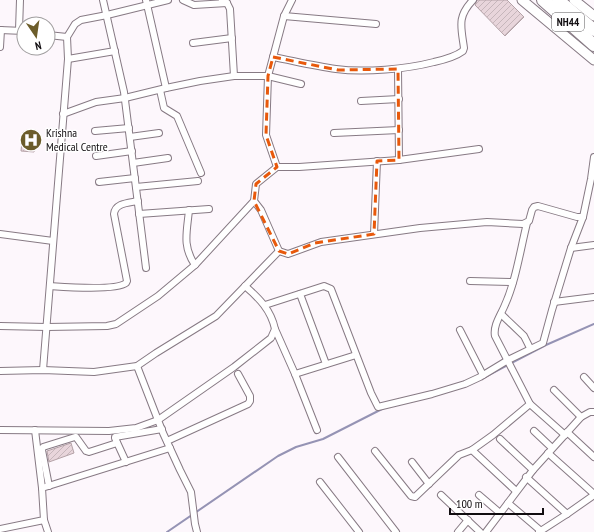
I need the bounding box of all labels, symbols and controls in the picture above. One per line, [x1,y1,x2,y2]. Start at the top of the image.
road number: NH44 [552,13,584,31]
north arrow [16,16,56,56]
text: N [34,38,43,53]
place label: Krishna Medical Centre [46,125,108,154]
hospital icon: Krishna Medical Centre [18,127,44,153]
scale bar [450,490,543,516]
text: 100 m [456,496,483,511]

